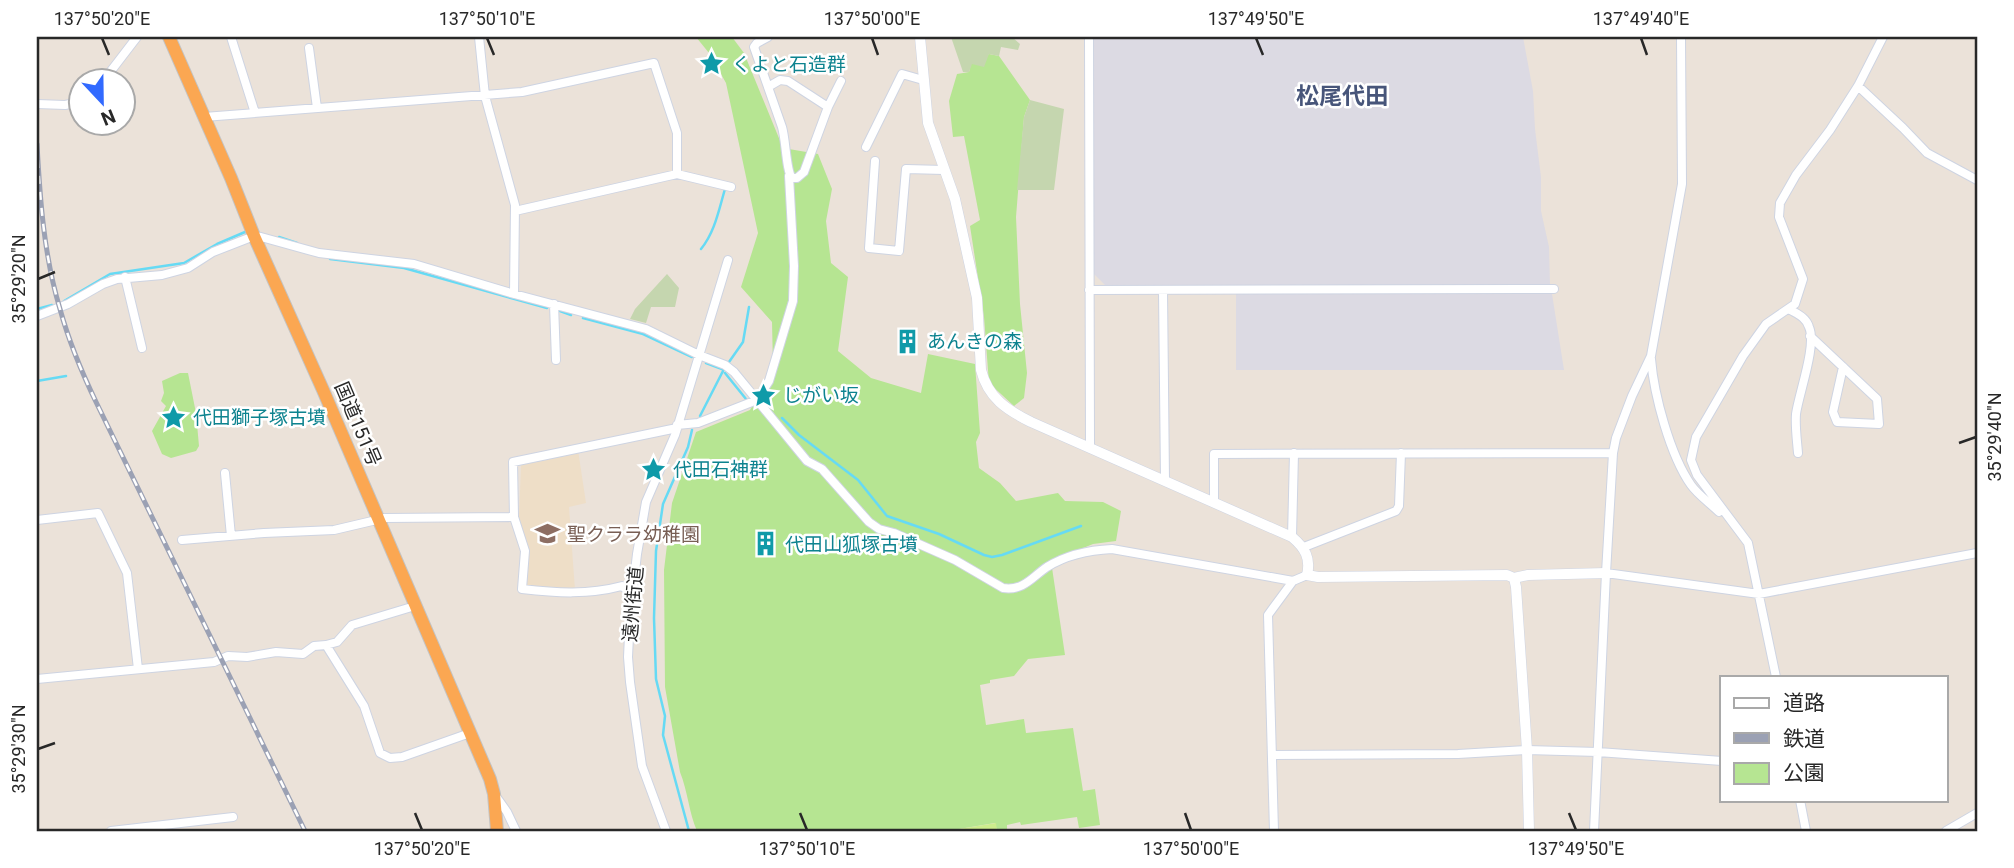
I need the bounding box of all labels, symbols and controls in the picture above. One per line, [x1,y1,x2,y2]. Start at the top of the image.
text: 137°50'20"E [54,8,150,29]
text: 137°50'10"E [439,8,535,29]
text: 137°50'00"E [824,8,920,29]
text: 137°49'50"E [1208,8,1304,29]
text: 137°49'40"E [1593,8,1689,29]
place icon: くよと石造群 [698,50,726,78]
place label: くよと石造群 [732,53,846,76]
north arrow [66,66,136,136]
district label: 松尾代田 [1296,83,1388,110]
text: N [98,104,119,130]
text: 35°29'20"N [8,234,29,324]
building icon: あんきの森 [893,327,921,355]
place label: あんきの森 [927,330,1022,353]
street label: 国道151号 [330,379,386,469]
place icon: じがい坂 [749,381,777,409]
place label: じがい坂 [783,384,859,407]
text: 35°29'40"N [1984,392,2005,482]
place icon: 代田獅子塚古墳 [159,403,187,431]
place label: 代田獅子塚古墳 [193,406,326,429]
place icon: 代田石神群 [639,455,667,483]
place label: 代田石神群 [673,458,768,481]
school or university icon: 聖クララ幼稚園 [533,520,561,548]
place label: 聖クララ幼稚園 [567,523,700,546]
building icon: 代田山狐塚古墳 [751,530,779,558]
place label: 代田山狐塚古墳 [785,533,918,556]
street label: 遠州街道 [618,565,648,643]
legend [1720,676,1948,802]
text: 道路 [1783,691,1825,715]
text: 35°29'30"N [8,704,29,794]
text: 鉄道 [1783,727,1825,751]
text: 公園 [1783,761,1825,785]
text: 137°50'20"E [374,838,470,859]
text: 137°50'10"E [759,838,855,859]
text: 137°50'00"E [1143,838,1239,859]
text: 137°49'50"E [1528,838,1624,859]

